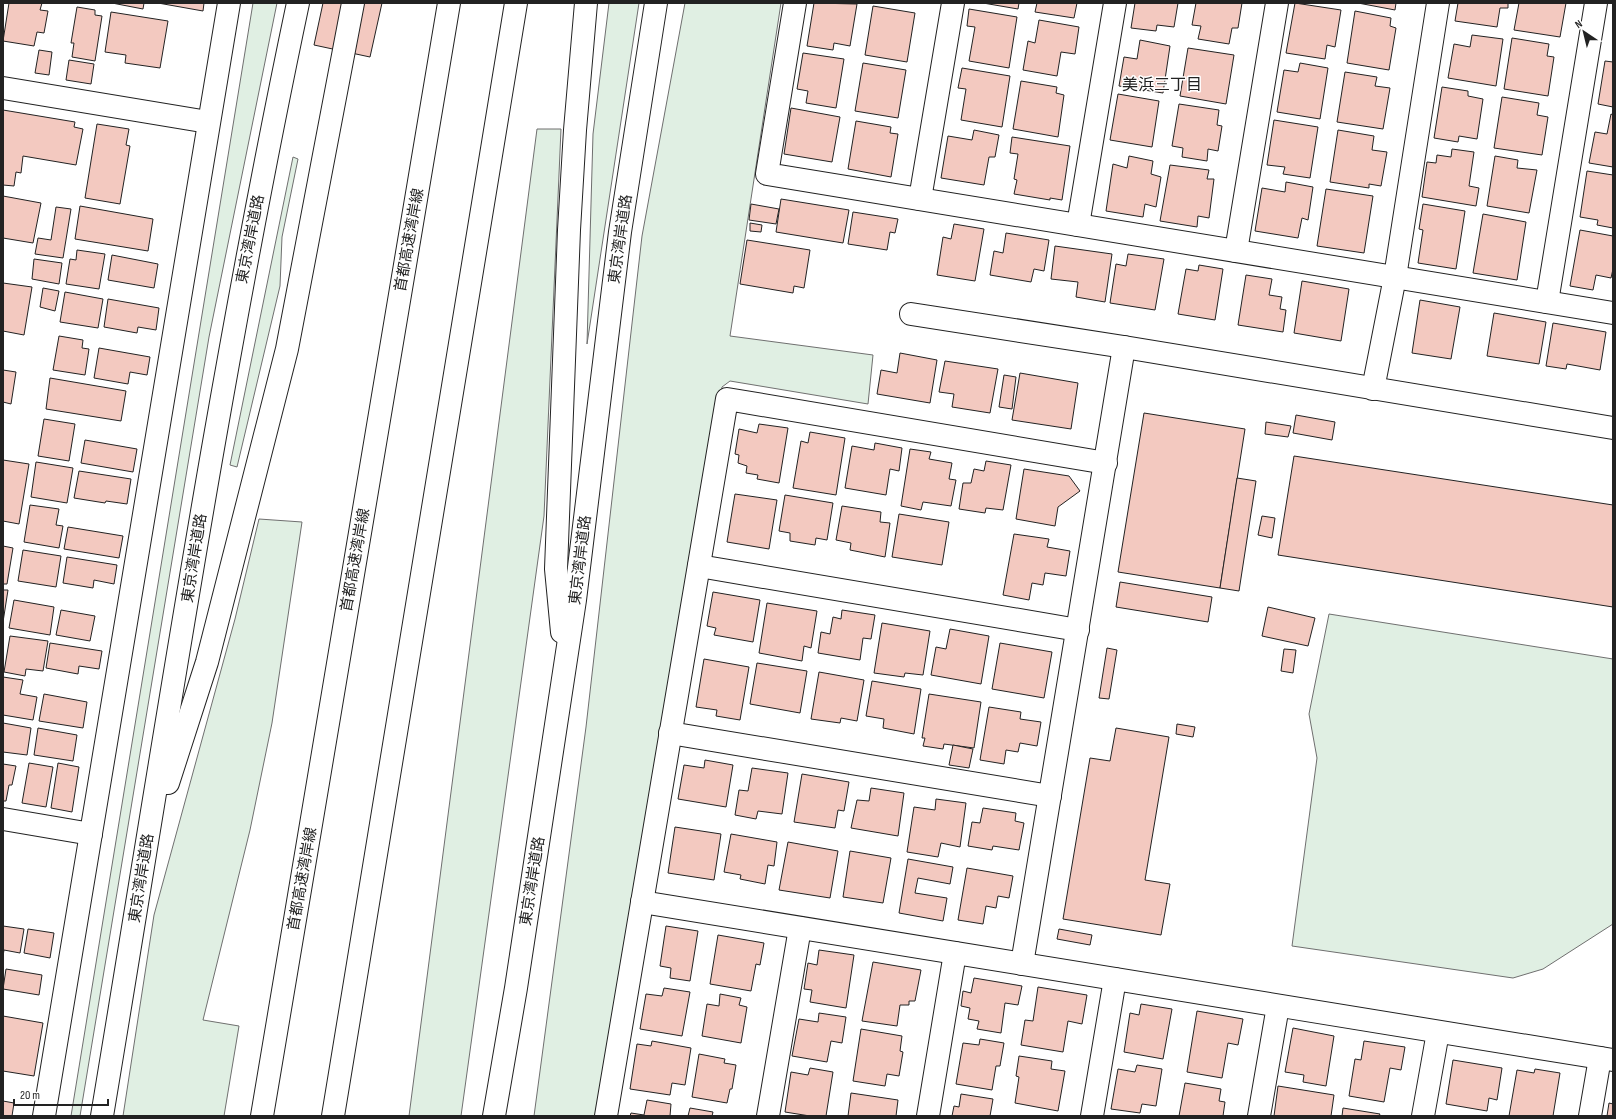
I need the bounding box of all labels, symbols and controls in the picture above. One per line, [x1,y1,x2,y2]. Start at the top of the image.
north arrow [1564,12,1604,52]
text: N [1572,17,1585,31]
district label: 美浜三丁目 [1122,76,1202,95]
street label: 首都高速湾岸線 [391,187,428,293]
street label: 東京湾岸道路 [233,193,268,285]
street label: 東京湾岸道路 [605,193,636,285]
street label: 首都高速湾岸線 [337,507,374,613]
street label: 東京湾岸道路 [178,512,211,604]
street label: 東京湾岸道路 [566,514,595,606]
street label: 首都高速湾岸線 [284,826,321,932]
street label: 東京湾岸道路 [125,832,158,924]
street label: 東京湾岸道路 [516,835,549,927]
scale bar [14,1081,108,1107]
text: 20 m [20,1088,40,1103]

